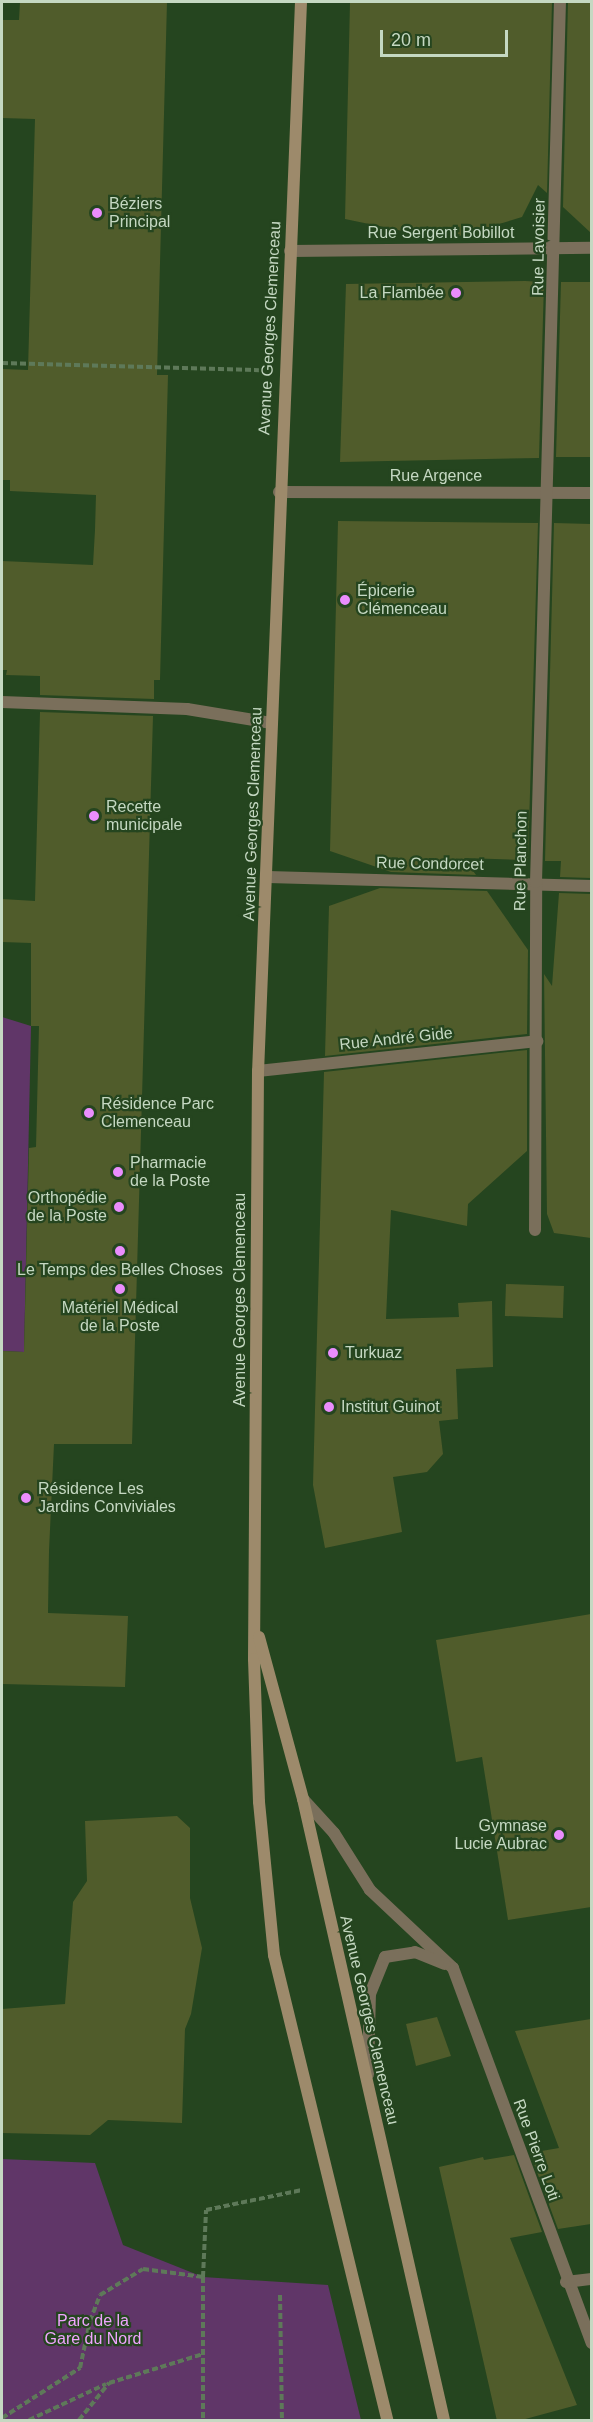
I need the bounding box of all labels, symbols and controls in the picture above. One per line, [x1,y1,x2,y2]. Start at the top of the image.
scale bar [383,18,510,56]
text: 20 m [391,30,431,50]
place label: Béziers Principal [109,194,170,232]
street label: Rue Lavoisier [529,198,549,296]
marker: Béziers Principal [90,206,104,220]
street label: Avenue Georges Clemenceau [255,221,285,435]
street label: Rue Sergent Bobillot [368,223,514,243]
place label: La Flambée [360,283,444,303]
marker: La Flambée [449,286,463,300]
street label: Rue Argence [389,466,483,486]
place label: Épicerie Clémenceau [357,581,447,619]
marker: Épicerie Clémenceau [338,593,352,607]
street label: Avenue Georges Clemenceau [240,707,266,921]
place label: Recette municipale [106,797,182,835]
marker: Recette municipale [87,809,101,823]
street label: Rue Planchon [511,811,531,911]
street label: Rue Condorcet [376,853,484,875]
street label: Rue André Gide [338,1023,454,1055]
place label: Résidence Parc Clemenceau [101,1094,214,1132]
marker: Résidence Parc Clemenceau [82,1106,96,1120]
place label: Pharmacie de la Poste [130,1153,210,1191]
marker: Pharmacie de la Poste [111,1165,125,1179]
place label: Orthopédie de la Poste [27,1188,107,1226]
street label: Avenue Georges Clemenceau [230,1193,250,1407]
marker: Orthopédie de la Poste [112,1200,126,1214]
marker: Le Temps des Belles Choses [113,1244,127,1258]
place label: Le Temps des Belles Choses [17,1260,223,1280]
marker: Matériel Médical de la Poste [113,1282,127,1296]
place label: Matériel Médical de la Poste [62,1298,178,1336]
place label: Turkuaz [345,1343,402,1363]
marker: Turkuaz [326,1346,340,1360]
place label: Institut Guinot [341,1397,440,1417]
marker: Institut Guinot [322,1400,336,1414]
place label: Résidence Les Jardins Conviviales [38,1479,176,1517]
marker: Résidence Les Jardins Conviviales [19,1491,33,1505]
place label: Gymnase Lucie Aubrac [454,1816,547,1854]
marker: Gymnase Lucie Aubrac [552,1828,566,1842]
street label: Avenue Georges Clemenceau [336,1914,402,2126]
street label: Rue Pierre Loti [509,2097,563,2203]
park label: Parc de la Gare du Nord [45,2311,141,2349]

